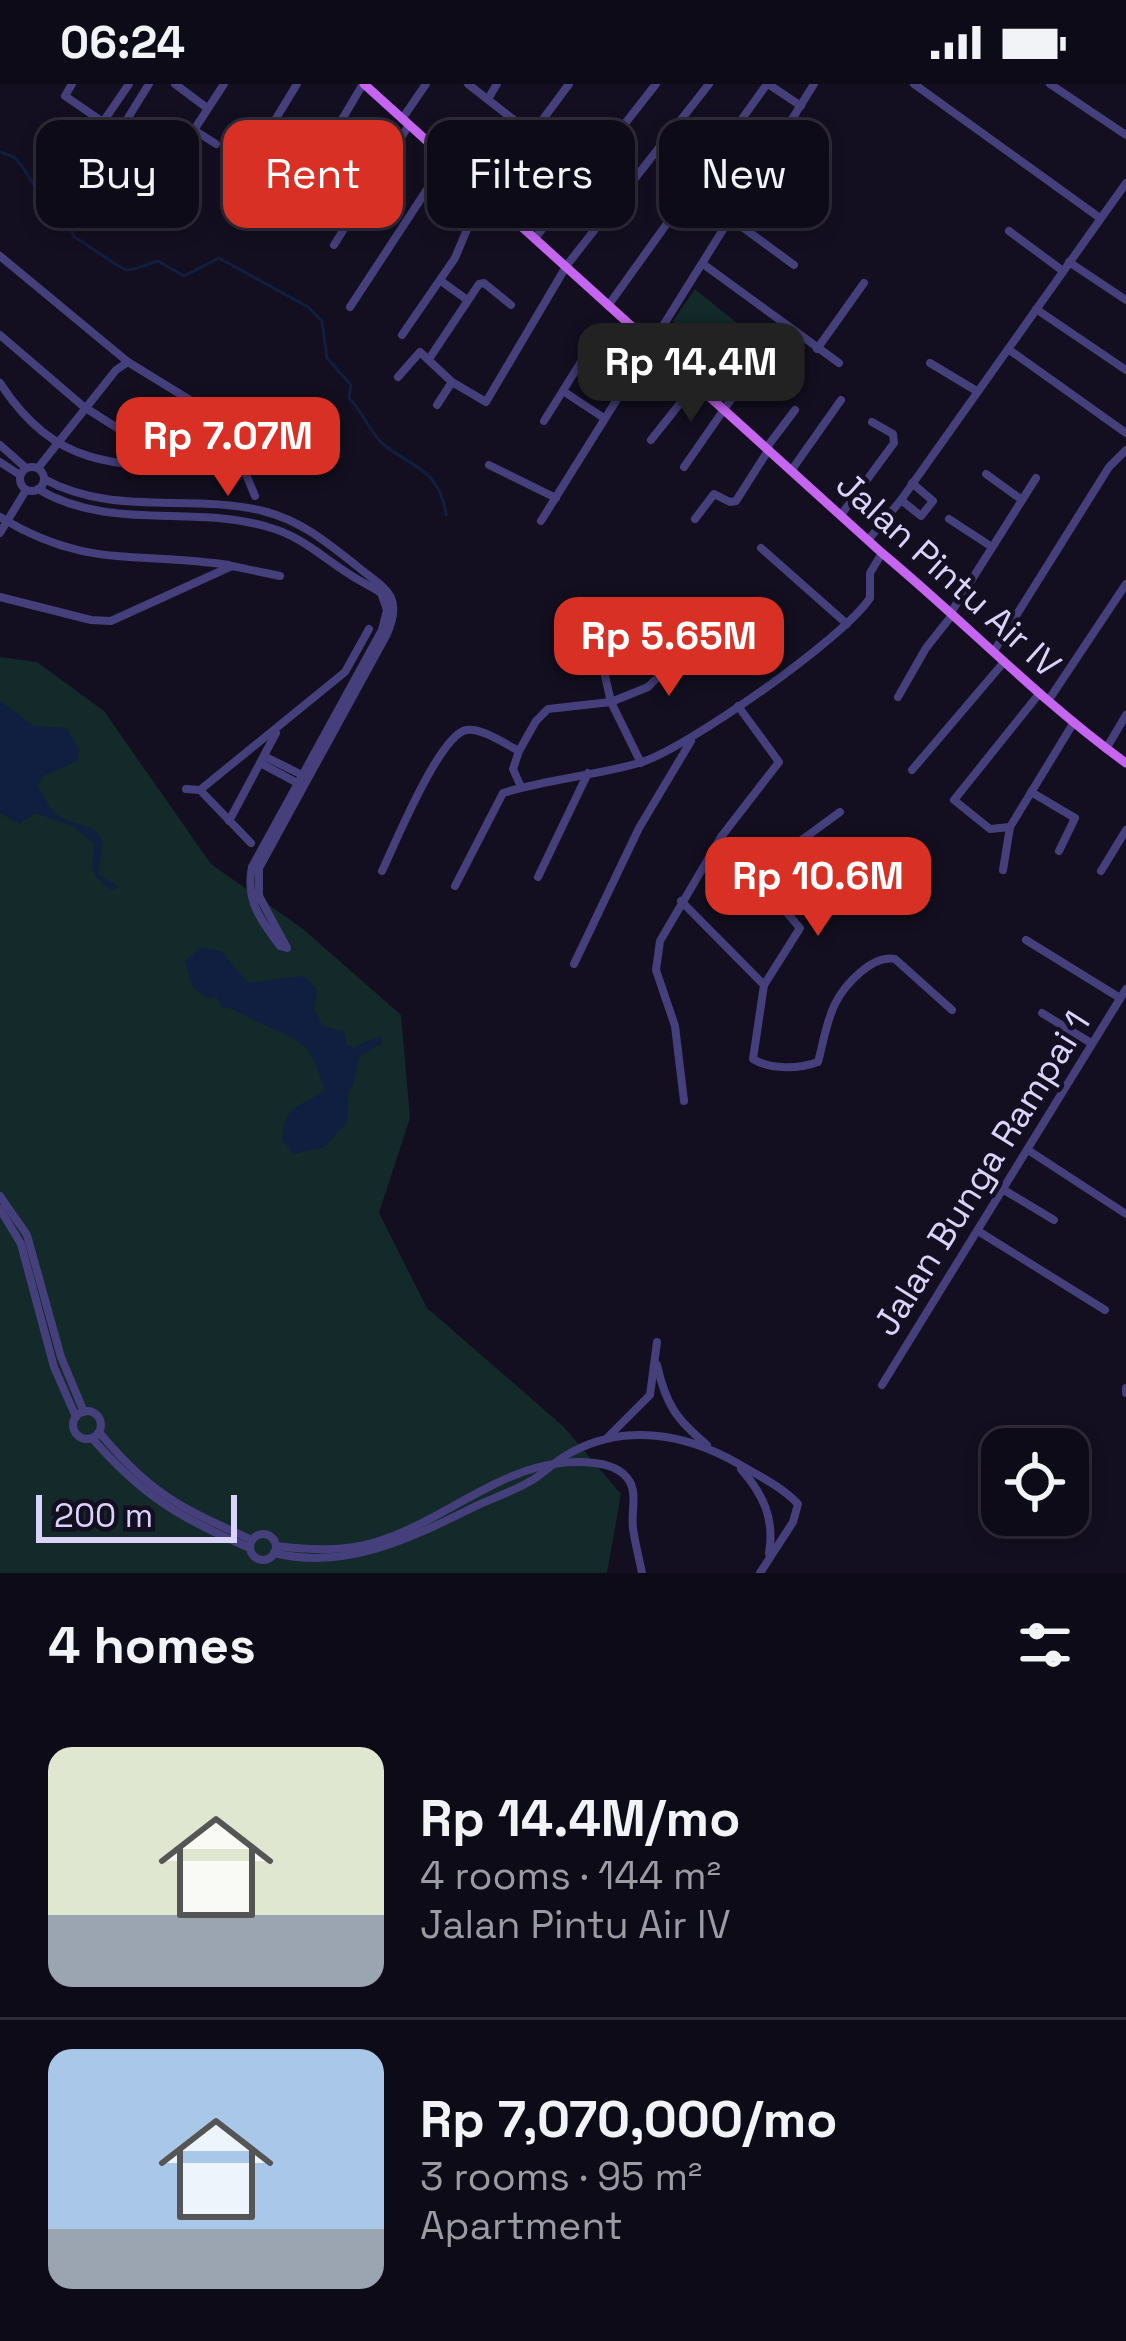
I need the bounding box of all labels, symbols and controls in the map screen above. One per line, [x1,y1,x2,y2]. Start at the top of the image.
text: 06:24 [60,14,185,71]
chip: Buy [36,120,199,228]
chip: Rent [223,120,403,228]
chip: Filters [427,120,635,228]
chip: New [659,120,829,228]
pin: Rp 14.4M [567,323,815,425]
text: Rp 14.4M [605,337,777,386]
pin: Rp 7.07M [104,397,352,499]
text: Rp 7.07M [143,411,313,460]
street label: Jalan Pintu Air IV [826,462,1070,688]
pin: Rp 5.65M [545,597,793,699]
text: Rp 5.65M [581,611,757,660]
pin: Rp 10.6M [694,837,942,939]
text: Rp 10.6M [732,851,904,900]
street label: Jalan Bunga Rampai 1 [863,1003,1101,1344]
map controls [981,1428,1089,1536]
button: locate [981,1428,1089,1536]
scale bar [36,1489,237,1542]
text: 200 m [54,1495,153,1537]
icon: filters [1012,1612,1078,1678]
text: 4 homes [48,1613,256,1678]
text: Rp 14.4M/mo [420,1786,740,1851]
icon: home [144,1795,288,1939]
text: 4 rooms · 144 m² [420,1851,721,1900]
text: Jalan Pintu Air IV [420,1900,731,1949]
text: Rp 7,070,000/mo [420,2087,838,2152]
icon: home [144,2097,288,2241]
text: 3 rooms · 95 m² [420,2152,702,2201]
text: Apartment [420,2201,623,2250]

